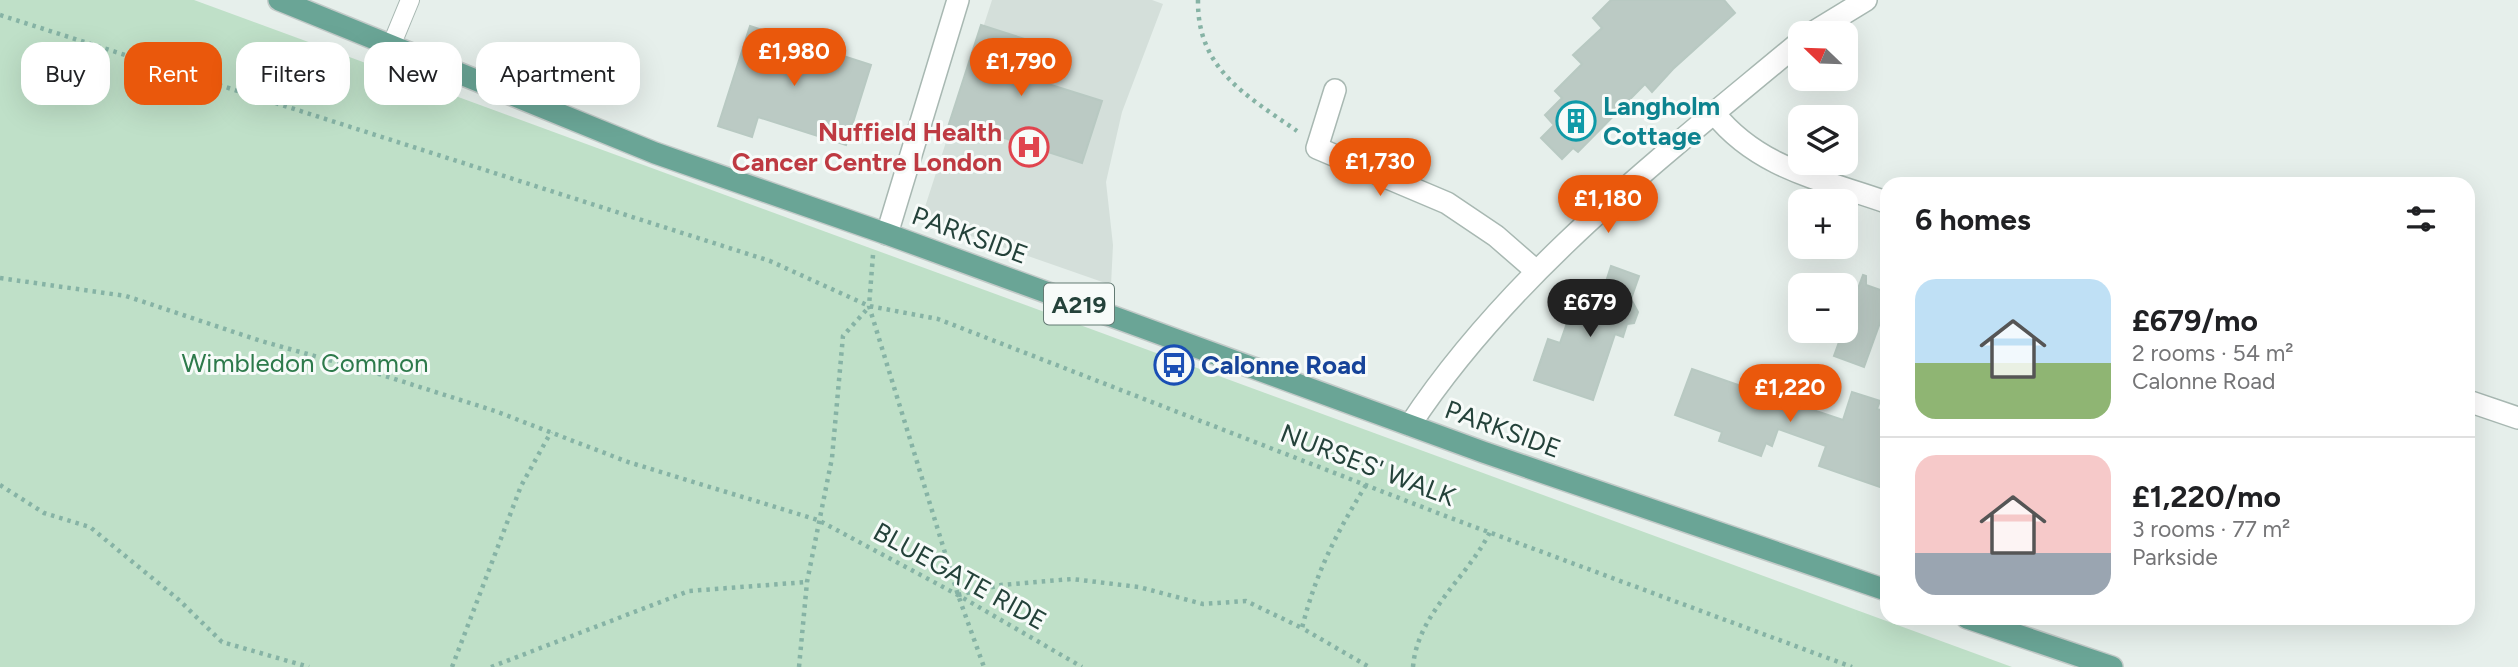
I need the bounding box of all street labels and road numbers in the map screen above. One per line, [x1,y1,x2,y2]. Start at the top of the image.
street label: PARKSIDE [908,199,1032,271]
road number: A219 [1044,284,1114,324]
street label: PARKSIDE [1441,393,1565,465]
street label: NURSES' WALK [1276,417,1460,513]
street label: BLUEGATE RIDE [868,515,1052,637]

